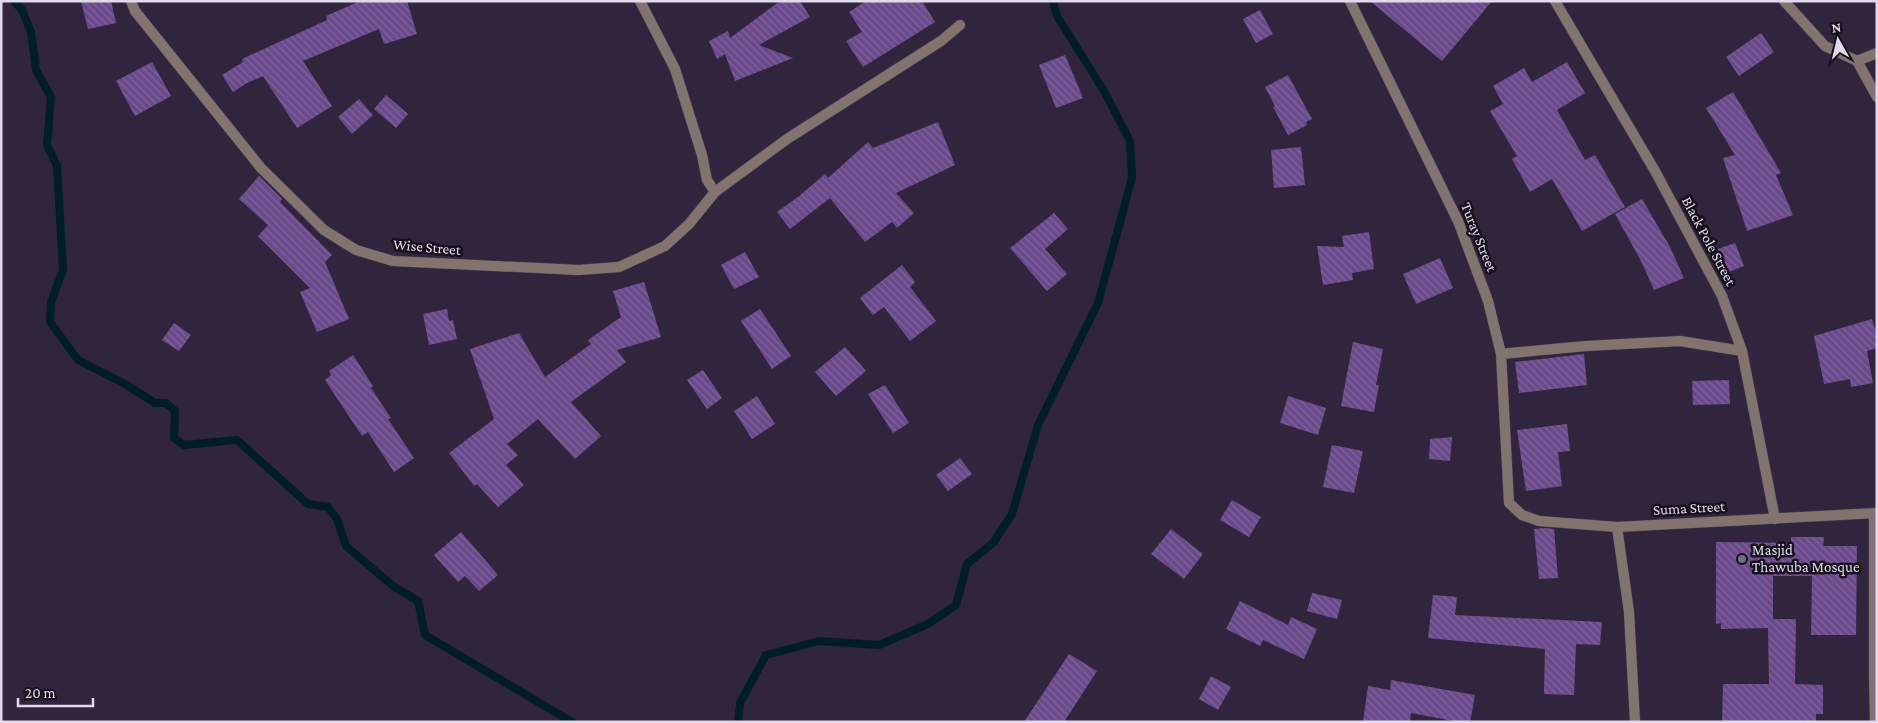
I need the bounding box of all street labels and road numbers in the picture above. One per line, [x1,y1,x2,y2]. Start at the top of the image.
street label: Black Pole Street [1679,194,1740,289]
street label: Turay Street [1457,200,1500,275]
street label: Wise Street [392,236,463,258]
street label: Suma Street [1653,498,1726,518]

